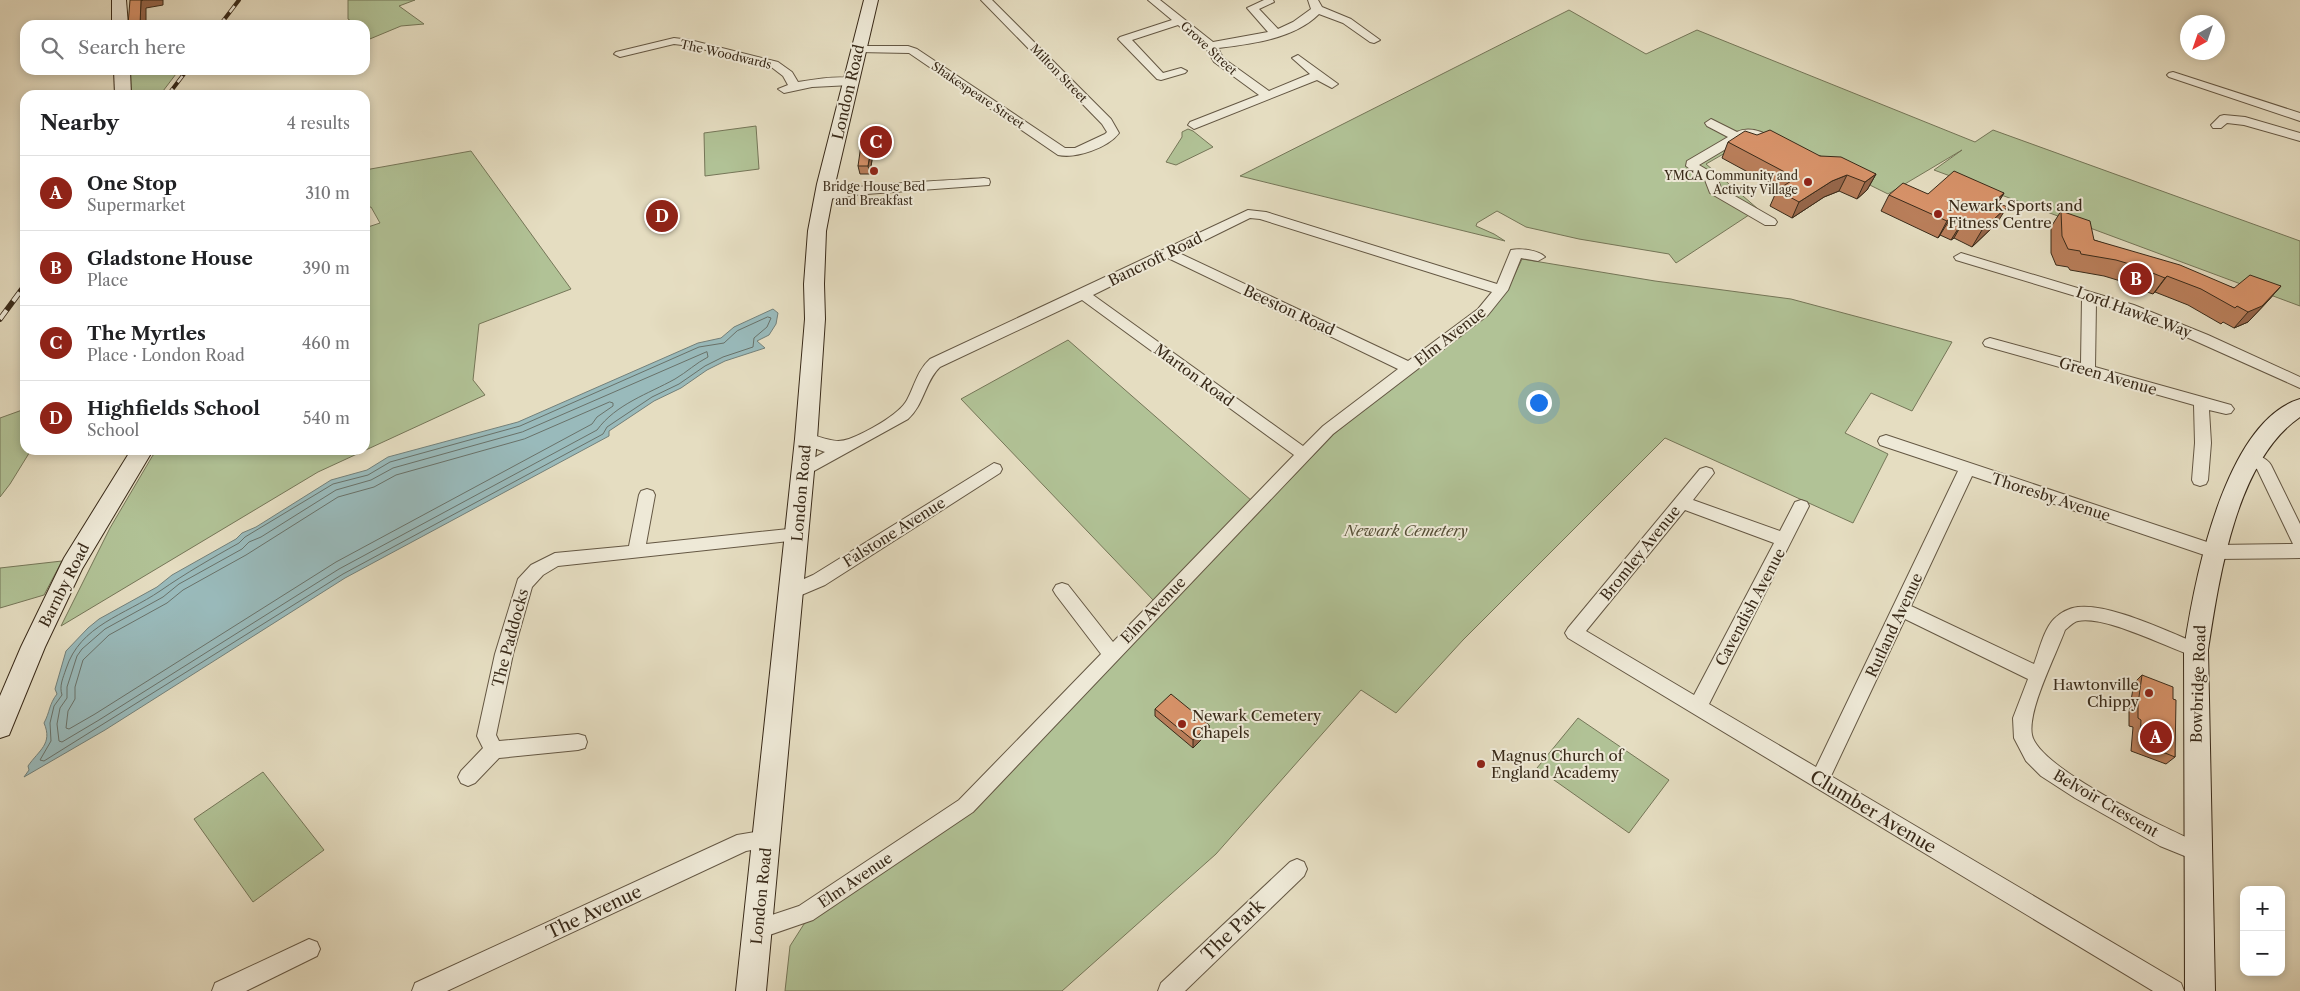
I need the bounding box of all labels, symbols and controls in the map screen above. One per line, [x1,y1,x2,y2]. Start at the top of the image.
north arrow [2180,15,2225,60]
street label: Grove Street [1178,18,1241,78]
search box [20,20,370,75]
icon: search [38,34,66,62]
text: Search here [78,36,186,59]
street label: The Woodwards [679,36,773,72]
street label: Milton Street [1027,41,1091,106]
street label: London Road [828,42,868,142]
street label: Shakespeare Street [929,58,1028,132]
text: Nearby [40,110,119,135]
text: 4 results [287,113,350,133]
pin: C [860,123,892,161]
marker: Bridge House Bed and Breakfast [868,165,880,177]
place label: YMCA Community and Activity Village [1663,168,1799,197]
text: One Stop [87,172,177,195]
marker: YMCA Community and Activity Village [1802,176,1814,188]
place label: Bridge House Bed and Breakfast [823,179,926,208]
text: A [50,183,62,203]
text: 310 m [305,183,350,203]
text: Supermarket [87,195,185,215]
place label: Newark Sports and Fitness Centre [1948,196,2083,232]
pin: D [646,197,678,235]
marker: Newark Sports and Fitness Centre [1932,208,1944,220]
street label: Bancroft Road [1105,228,1205,290]
text: Gladstone House [87,247,253,270]
text: B [50,258,62,278]
text: 390 m [303,258,350,278]
pin: B [2120,260,2152,298]
text: Place [87,270,128,290]
street label: Beeston Road [1240,281,1338,339]
street label: Lord Hawke Way [2074,282,2195,342]
street label: Elm Avenue [1410,302,1490,370]
text: The Myrtles [87,322,206,345]
text: C [50,333,62,353]
text: 460 m [302,333,350,353]
street label: Marton Road [1150,340,1238,410]
text: Place · London Road [87,345,245,365]
street label: Green Avenue [2057,353,2159,399]
your location [1526,390,1552,416]
text: Highfields School [87,397,260,420]
text: D [49,408,63,428]
text: 540 m [303,408,350,428]
text: School [87,420,139,440]
street label: London Road [787,444,815,542]
street label: Thoresby Avenue [1989,469,2113,525]
street label: Falstone Avenue [839,493,949,571]
street label: Bromley Avenue [1596,502,1684,604]
park label: Newark Cemetery [1343,521,1468,540]
street label: Barnby Road [35,540,93,630]
street label: Cavendish Avenue [1711,545,1789,669]
street label: Rutland Avenue [1861,570,1927,680]
street label: Elm Avenue [1116,573,1190,647]
street label: The Paddocks [488,587,532,689]
street label: Bowbridge Road [2186,625,2210,743]
place label: Hawtonville Chippy [2053,675,2140,711]
marker: Hawtonville Chippy [2143,687,2155,699]
place label: Newark Cemetery Chapels [1192,706,1322,742]
marker: Newark Cemetery Chapels [1176,718,1188,730]
pin: A [2140,718,2172,756]
place label: Magnus Church of England Academy [1491,746,1625,782]
marker: Magnus Church of England Academy [1475,758,1487,770]
street label: Belvoir Crescent [2050,765,2163,841]
street label: Clumber Avenue [1806,766,1940,858]
street label: London Road [746,847,776,945]
street label: Elm Avenue [814,848,896,912]
street label: The Avenue [543,880,645,944]
map controls [2240,886,2285,976]
button: + [2240,886,2285,931]
street label: The Park [1197,894,1270,965]
button: − [2240,931,2285,976]

